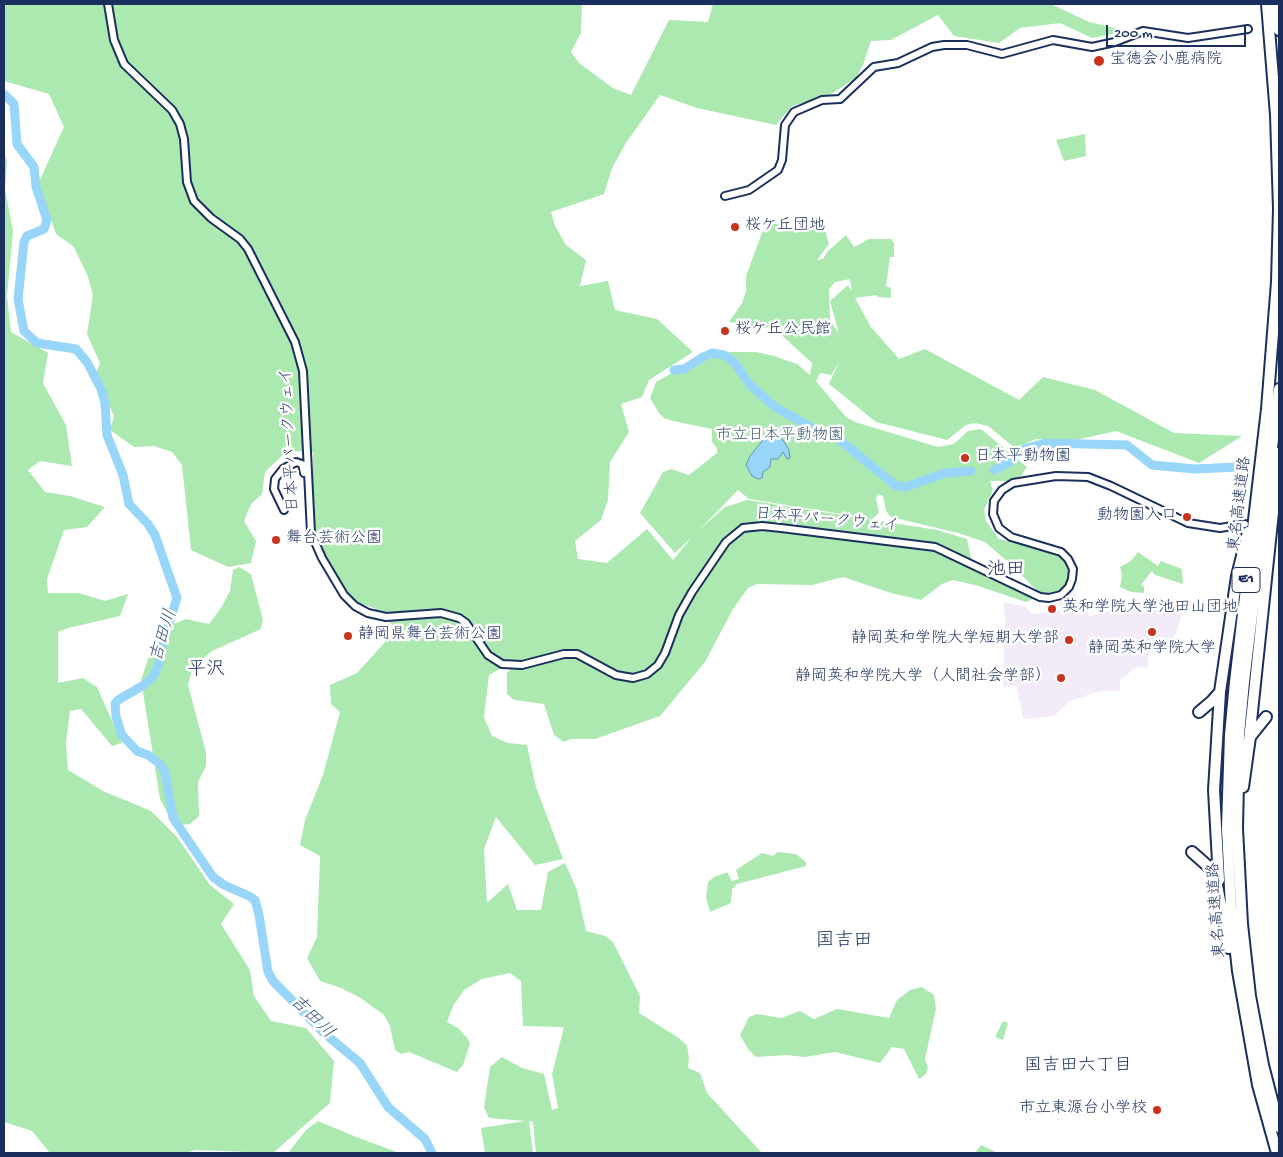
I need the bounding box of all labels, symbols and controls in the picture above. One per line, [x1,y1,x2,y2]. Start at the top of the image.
scale bar [1108,15,1248,47]
text: 200 m [1114,25,1153,43]
place label: 宝徳会小鹿病院 [1110,51,1222,71]
marker: 宝徳会小鹿病院 [1092,54,1106,68]
place label: 桜ケ丘団地 [745,217,825,237]
marker: 桜ケ丘団地 [729,221,741,233]
place label: 桜ケ丘公民館 [735,321,831,341]
marker: 桜ケ丘公民館 [719,325,731,337]
street label: 日本平パークウェイ [278,368,304,512]
park label: 市立日本平動物園 [716,427,844,447]
place label: 日本平動物園 [975,448,1071,468]
marker: 日本平動物園 [959,452,971,464]
street label: 東名高速道路 [1226,455,1256,553]
street label: 日本平パークウェイ [754,505,900,537]
place label: 動物園入口 [1097,507,1177,527]
marker: 動物園入口 [1181,511,1193,523]
place label: 舞台芸術公園 [286,530,382,550]
marker: 舞台芸術公園 [270,534,282,546]
district label: 池田 [987,560,1025,582]
road number: E1 [1232,568,1260,592]
place label: 英和学院大学池田山団地 [1062,599,1238,619]
marker: 英和学院大学池田山団地 [1046,603,1058,615]
water label: 吉田川 [147,607,183,665]
place label: 静岡県舞台芸術公園 [358,626,502,646]
marker: 静岡英和学院大学 [1146,626,1158,638]
marker: 静岡県舞台芸術公園 [342,630,354,642]
place label: 静岡英和学院大学短期大学部 [851,630,1059,650]
marker: 静岡英和学院大学短期大学部 [1063,634,1075,646]
place label: 静岡英和学院大学 [1088,640,1216,660]
district label: 平沢 [187,660,225,682]
place label: 静岡英和学院大学（人間社会学部） [795,668,1051,688]
marker: 静岡英和学院大学（人間社会学部） [1055,672,1067,684]
street label: 東名高速道路 [1205,861,1231,959]
district label: 国吉田 [816,931,872,953]
water label: 吉田川 [284,991,338,1045]
district label: 国吉田六丁目 [1024,1056,1132,1078]
place label: 市立東源台小学校 [1019,1100,1147,1120]
marker: 市立東源台小学校 [1151,1104,1163,1116]

